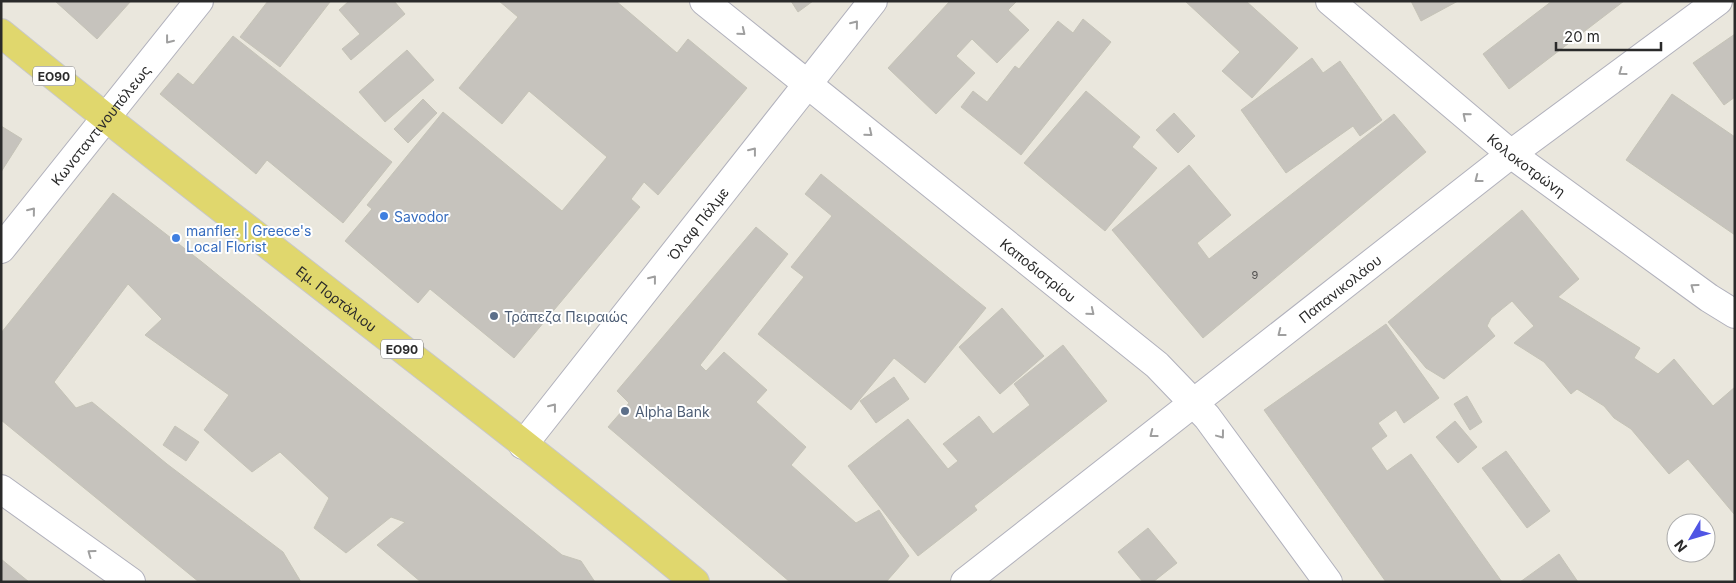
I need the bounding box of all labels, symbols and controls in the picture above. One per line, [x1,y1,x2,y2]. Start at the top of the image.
scale bar [1556,20,1661,52]
one-way arrow [849,21,857,30]
one-way arrow [736,26,745,34]
text: 20 m [1564,27,1600,46]
one-way arrow [166,34,175,43]
street label: Κωνσταντινουπόλεως [47,61,153,188]
road number: ΕΟ90 [33,66,75,85]
one-way arrow [1619,66,1628,74]
one-way arrow [1463,113,1472,122]
one-way arrow [863,128,872,136]
street label: Κολοκοτρώνη [1484,130,1569,200]
one-way arrow [748,148,756,157]
one-way arrow [1475,174,1484,182]
street label: Όλαφ Πάλμε [663,183,732,264]
one-way arrow [26,208,35,217]
place label: Savodor [394,208,449,225]
marker: Savodor [378,210,390,222]
place label: manfler. | Greece's Local Florist [186,222,311,255]
marker: manfler. | Greece's Local Florist [170,232,182,244]
street label: Καποδιστρίου [997,234,1080,305]
street label: Παπανικολάου [1295,251,1384,326]
street label: Εμ. Πορτάλιου [293,262,380,335]
house number: 9 [1252,268,1259,282]
one-way arrow [648,276,656,285]
one-way arrow [1690,284,1700,293]
one-way arrow [1085,306,1094,314]
place label: Τράπεζα Πειραιώς [504,308,628,325]
marker: Τράπεζα Πειραιώς [488,310,500,322]
one-way arrow [1278,328,1287,336]
road number: ΕΟ90 [381,339,423,358]
one-way arrow [547,403,556,413]
place label: Alpha Bank [635,403,710,420]
marker: Alpha Bank [619,405,631,417]
one-way arrow [1150,428,1159,436]
one-way arrow [1215,429,1224,439]
north arrow [1666,513,1716,563]
text: N [1670,537,1690,556]
one-way arrow [87,550,97,559]

